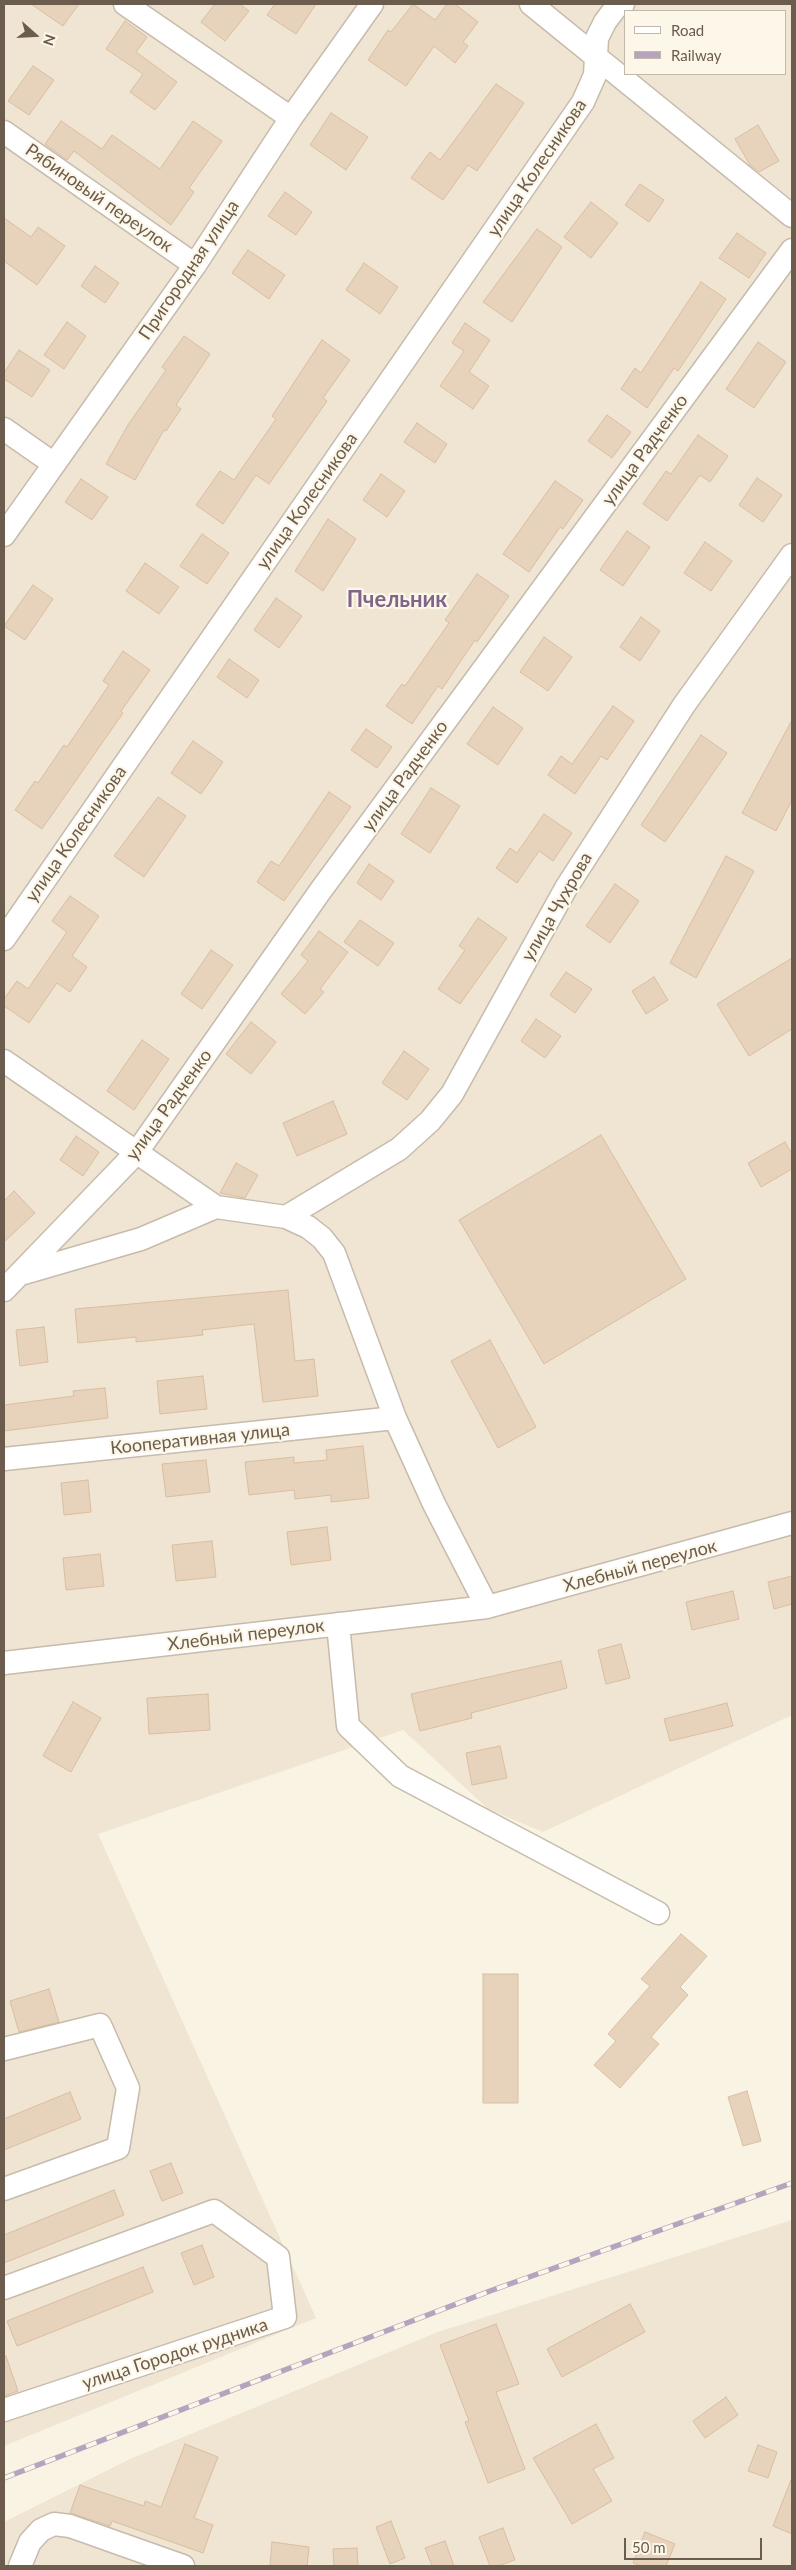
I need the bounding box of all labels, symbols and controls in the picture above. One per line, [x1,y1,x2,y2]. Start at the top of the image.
north arrow [10,10,60,60]
legend [624,10,786,75]
text: Road [671,21,704,39]
text: N [40,32,59,48]
text: Railway [671,46,722,64]
street label: улица Колесникова [483,95,591,241]
street label: Рябиновый переулок [21,139,177,257]
street label: Пригородная улица [134,196,244,344]
street label: улица Радченко [597,390,693,510]
street label: улица Колесникова [252,429,362,573]
district label: Пчельник [347,587,447,613]
street label: улица Радченко [357,716,453,836]
street label: улица Колесникова [21,762,131,906]
street label: улица Чухрова [517,849,597,965]
street label: улица Радченко [121,1045,217,1165]
street label: Кооперативная улица [109,1419,291,1459]
street label: Хлебный переулок [561,1535,719,1597]
street label: Хлебный переулок [166,1615,326,1655]
street label: улица Городок рудника [80,2314,270,2394]
scale bar [626,2528,764,2560]
text: 50 m [632,2538,666,2556]

